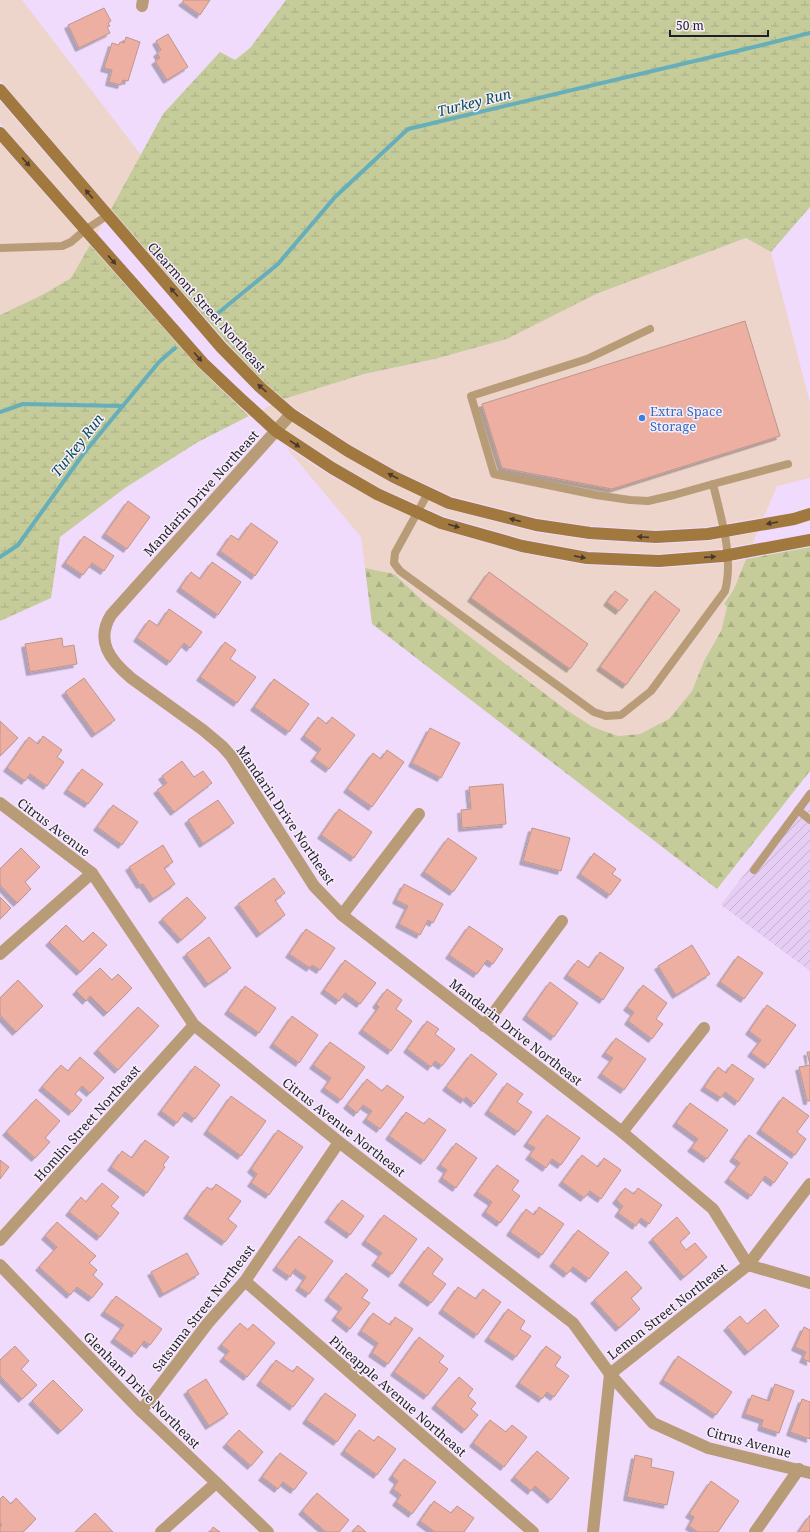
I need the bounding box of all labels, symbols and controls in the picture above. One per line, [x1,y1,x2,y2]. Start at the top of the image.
scale bar [670,12,768,38]
text: 50 m [676,17,704,34]
water label: Turkey Run [435,84,513,120]
one-way arrow [21,157,30,167]
one-way arrow [85,189,94,199]
street label: Clearmont Street Northeast [144,238,271,376]
one-way arrow [107,255,116,264]
one-way arrow [170,287,179,298]
one-way arrow [193,352,203,362]
one-way arrow [257,384,267,393]
place label: Extra Space Storage [650,402,723,435]
water label: Turkey Run [46,409,108,480]
marker: Extra Space Storage [637,413,647,423]
street label: Mandarin Drive Northeast [139,426,263,560]
one-way arrow [289,440,300,447]
one-way arrow [387,473,399,479]
one-way arrow [508,516,521,522]
one-way arrow [766,520,778,526]
one-way arrow [448,523,460,529]
one-way arrow [637,533,649,540]
one-way arrow [574,554,586,560]
one-way arrow [704,554,716,561]
street label: Mandarin Drive Northeast [233,742,340,888]
street label: Citrus Avenue [14,794,94,860]
street label: Mandarin Drive Northeast [446,974,586,1090]
street label: Homlin Street Northeast [30,1061,144,1185]
street label: Citrus Avenue Northeast [279,1073,409,1181]
street label: Satsuma Street Northeast [148,1240,259,1375]
street label: Lemon Street Northeast [603,1258,731,1363]
street label: Glenham Drive Northeast [80,1328,205,1453]
street label: Pineapple Avenue Northeast [326,1331,471,1461]
street label: Citrus Avenue [705,1422,793,1462]

